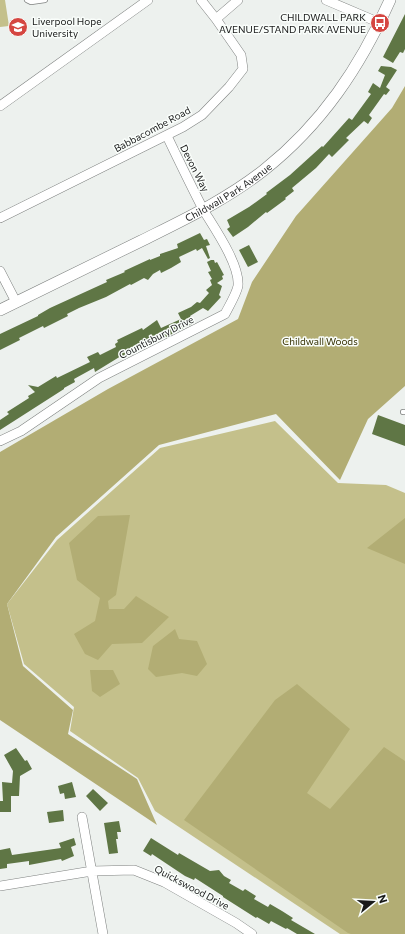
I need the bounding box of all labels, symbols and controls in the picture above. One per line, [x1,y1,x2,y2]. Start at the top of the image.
place label: CHILDWALL PARK AVENUE/STAND PARK AVENUE [219,11,366,35]
bus stop icon: CHILDWALL PARK AVENUE/STAND PARK AVENUE [369,12,391,34]
place label: Liverpool Hope University [32,15,102,39]
school or university icon: Liverpool Hope University [7,16,29,38]
street label: Babbacombe Road [112,104,192,154]
street label: Devon Way [178,143,212,193]
street label: Childwall Park Avenue [183,160,274,224]
street label: Countisbury Drive [117,313,195,361]
park label: Childwall Woods [282,335,358,347]
street label: Quickswood Drive [153,862,231,912]
north arrow [353,882,393,922]
text: N [376,893,390,905]

